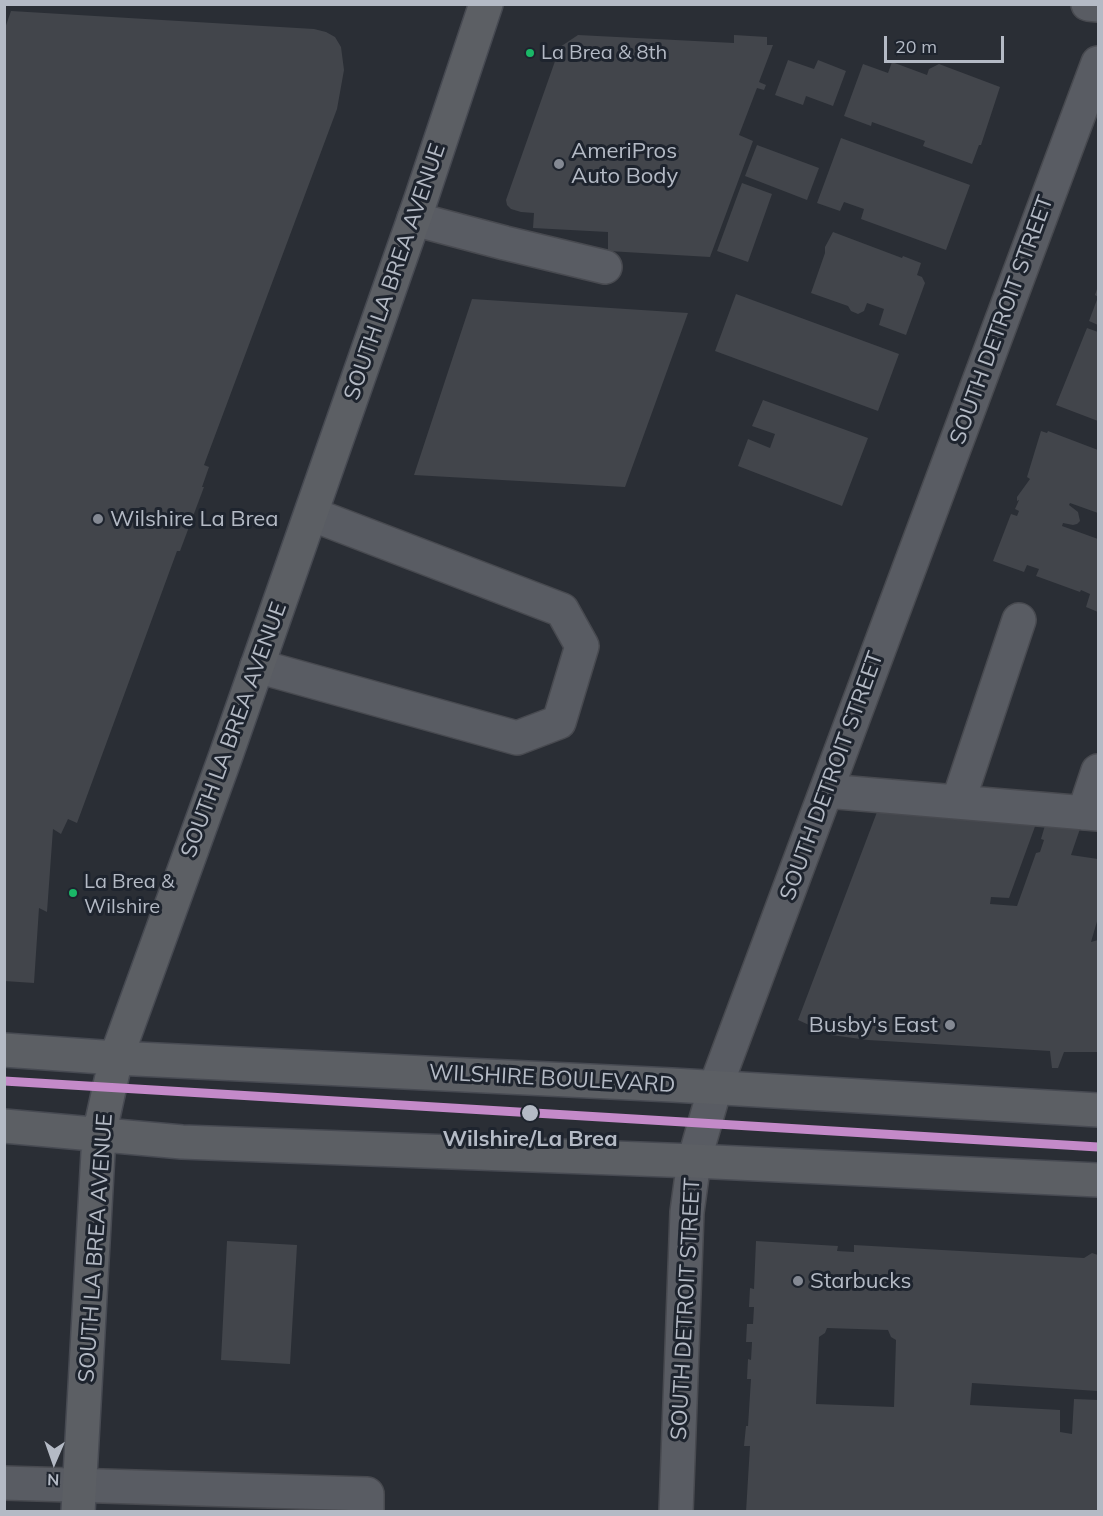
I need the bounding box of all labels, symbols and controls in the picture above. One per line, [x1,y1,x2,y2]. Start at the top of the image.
scale bar [887,24,1007,62]
text: 20 m [895,35,937,58]
place label: La Brea & 8th [541,41,667,65]
marker: La Brea & 8th [524,47,536,59]
place label: AmeriPros Auto Body [571,138,678,190]
street label: SOUTH LA BREA AVENUE [339,140,451,404]
marker: AmeriPros Auto Body [552,157,566,171]
street label: SOUTH DETROIT STREET [945,192,1059,448]
place label: Wilshire La Brea [110,506,278,532]
marker: Wilshire La Brea [91,512,105,526]
street label: SOUTH LA BREA AVENUE [176,599,292,861]
street label: SOUTH DETROIT STREET [775,648,889,904]
place label: La Brea & Wilshire [84,870,174,917]
marker: La Brea & Wilshire [67,887,79,899]
place label: Busby's East [809,1012,938,1038]
marker: Busby's East [943,1018,957,1032]
street label: WILSHIRE BOULEVARD [428,1059,676,1099]
marker: Wilshire/La Brea [520,1103,540,1123]
street label: SOUTH LA BREA AVENUE [73,1113,119,1383]
place label: Wilshire/La Brea [442,1126,618,1152]
street label: SOUTH DETROIT STREET [666,1177,706,1441]
place label: Starbucks [810,1268,911,1294]
marker: Starbucks [791,1274,805,1288]
north arrow [24,1432,84,1492]
text: N [47,1470,60,1490]

